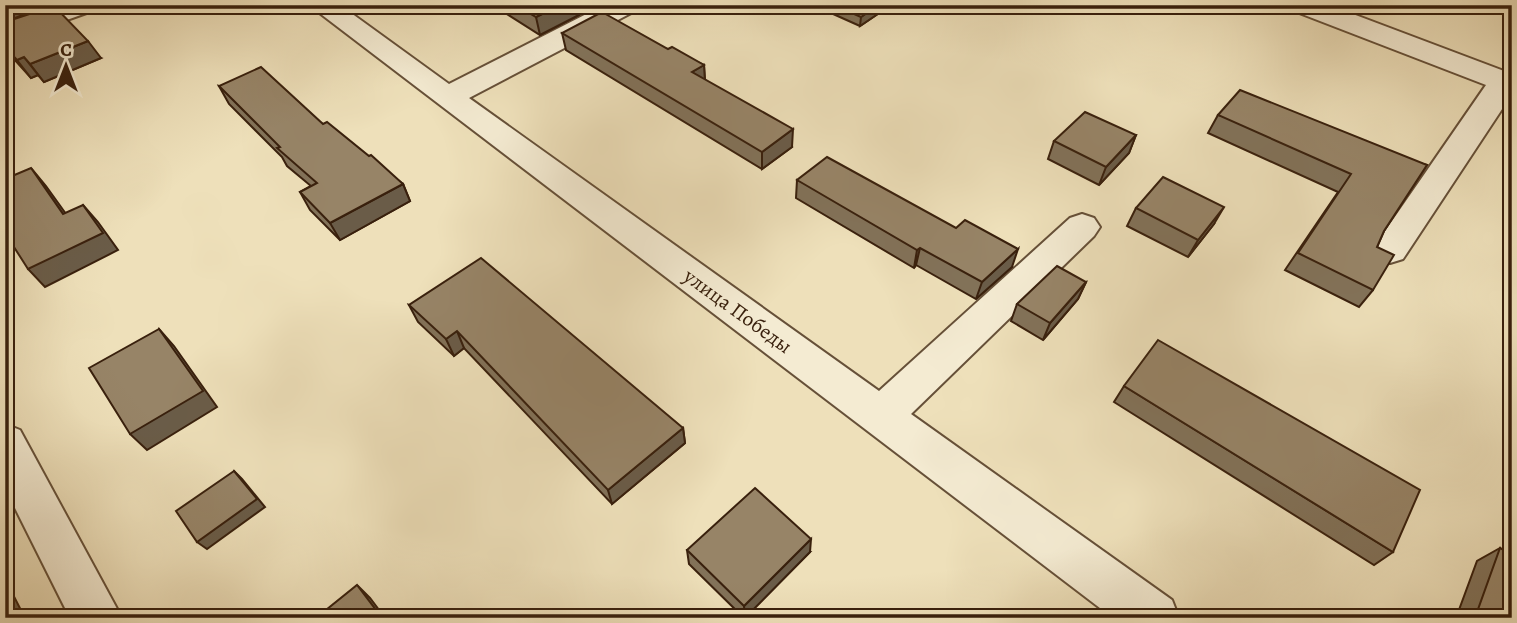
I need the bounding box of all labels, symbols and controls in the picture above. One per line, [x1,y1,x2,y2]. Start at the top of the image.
north arrow [32,32,102,102]
text: С [60,37,72,63]
street label: улица Победы [677,262,798,360]

